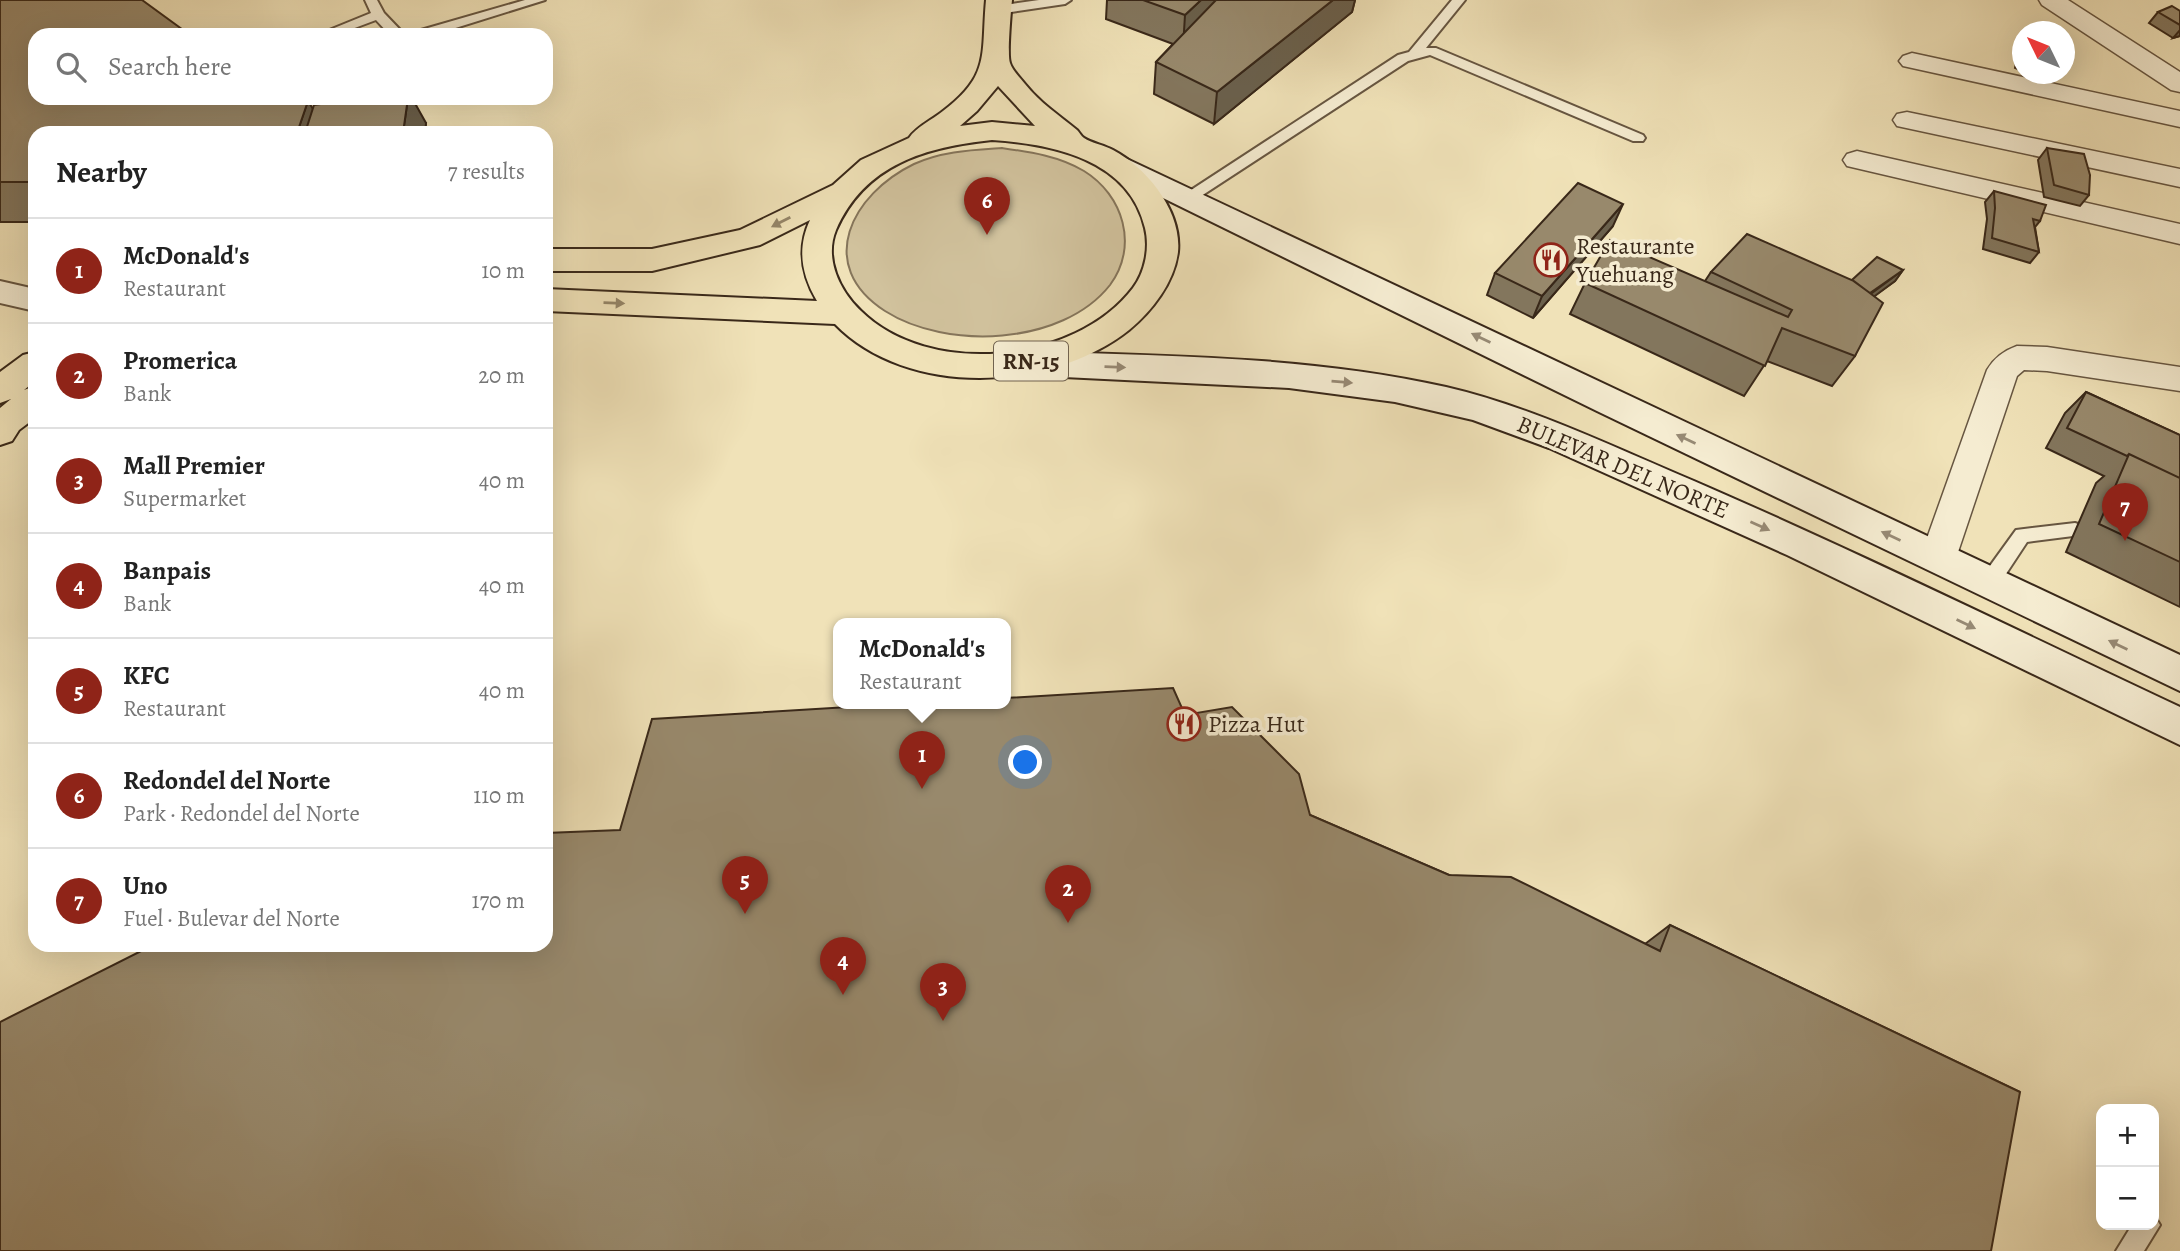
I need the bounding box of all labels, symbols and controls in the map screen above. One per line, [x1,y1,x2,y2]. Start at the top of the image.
north arrow [2012,21,2075,84]
search box [28,28,553,105]
icon: search [52,48,90,86]
text: Search here [108,49,232,84]
text: Nearby [56,152,147,192]
text: 7 results [448,156,525,187]
pin: 6 [964,177,1010,235]
one-way arrow [771,217,791,228]
place label: Restaurante Yuehuang [1575,230,1694,290]
text: McDonald's [123,238,250,273]
restaurant icon: Restaurante Yuehuang [1532,241,1570,279]
text: 1 [75,255,83,286]
text: 10 m [481,255,525,286]
text: Restaurant [123,273,226,304]
one-way arrow [603,298,625,309]
one-way arrow [1471,333,1491,344]
road number: RN-15 [994,342,1068,380]
text: Promerica [123,343,237,378]
text: 2 [73,360,85,391]
text: 20 m [478,360,525,391]
one-way arrow [1105,362,1127,373]
one-way arrow [1332,377,1354,388]
text: Bank [123,378,171,409]
street label: BULEVAR DEL NORTE [1512,408,1734,526]
one-way arrow [1676,433,1696,444]
text: Mall Premier [123,448,265,483]
text: 3 [74,465,84,496]
text: 40 m [479,465,525,496]
text: Supermarket [123,483,246,514]
pin: 7 [2102,483,2148,541]
one-way arrow [1750,520,1770,532]
one-way arrow [1881,530,1901,542]
text: Banpais [123,553,211,588]
text: 4 [74,570,84,601]
text: 40 m [479,570,525,601]
text: Bank [123,588,171,619]
popup [833,618,1011,709]
one-way arrow [1956,618,1976,629]
text: McDonald's [859,631,985,666]
one-way arrow [2108,639,2129,650]
text: KFC [123,658,170,693]
text: Restaurant [859,666,962,697]
text: 5 [74,675,84,706]
text: 40 m [479,675,525,706]
text: Restaurant [123,693,226,724]
restaurant icon: Pizza Hut [1165,705,1203,743]
place label: Pizza Hut [1208,708,1305,740]
pin: 1 [899,731,945,789]
your location [1008,745,1042,779]
text: Redondel del Norte [123,763,330,798]
text: 6 [74,780,84,811]
text: 110 m [473,780,525,811]
text: Park · Redondel del Norte [123,798,360,829]
pin: 5 [722,856,768,914]
pin: 2 [1045,865,1091,923]
text: Uno [123,868,168,903]
text: 7 [74,885,84,916]
text: 170 m [472,885,525,916]
text: Fuel · Bulevar del Norte [123,903,340,934]
pin: 4 [820,937,866,995]
pin: 3 [920,963,966,1021]
map controls [2096,1104,2159,1230]
button: + [2096,1104,2159,1167]
button: − [2096,1167,2159,1230]

